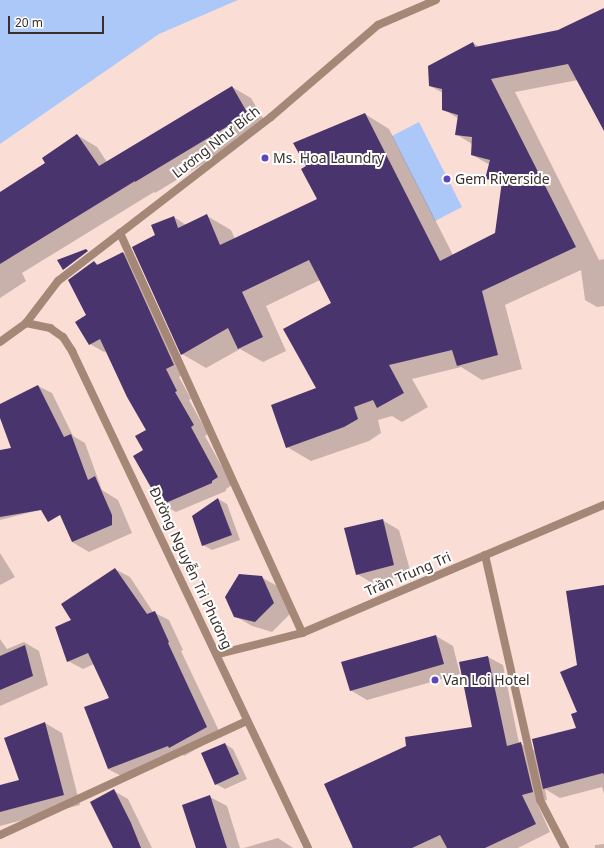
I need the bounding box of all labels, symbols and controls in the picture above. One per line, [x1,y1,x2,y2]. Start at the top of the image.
scale bar [10,8,106,34]
text: 20 m [15,14,43,31]
street label: Lương Như Bích [169,103,263,181]
place label: Ms. Hoa Laundry [273,150,384,166]
marker: Ms. Hoa Laundry [260,153,270,163]
place label: Gem Riverside [455,171,550,187]
marker: Gem Riverside [442,174,452,184]
street label: Đường Nguyễn Tri Phương [146,484,236,652]
street label: Trần Trung Tri [363,548,453,600]
place label: Van Loi Hotel [443,672,530,688]
marker: Van Loi Hotel [430,675,440,685]

